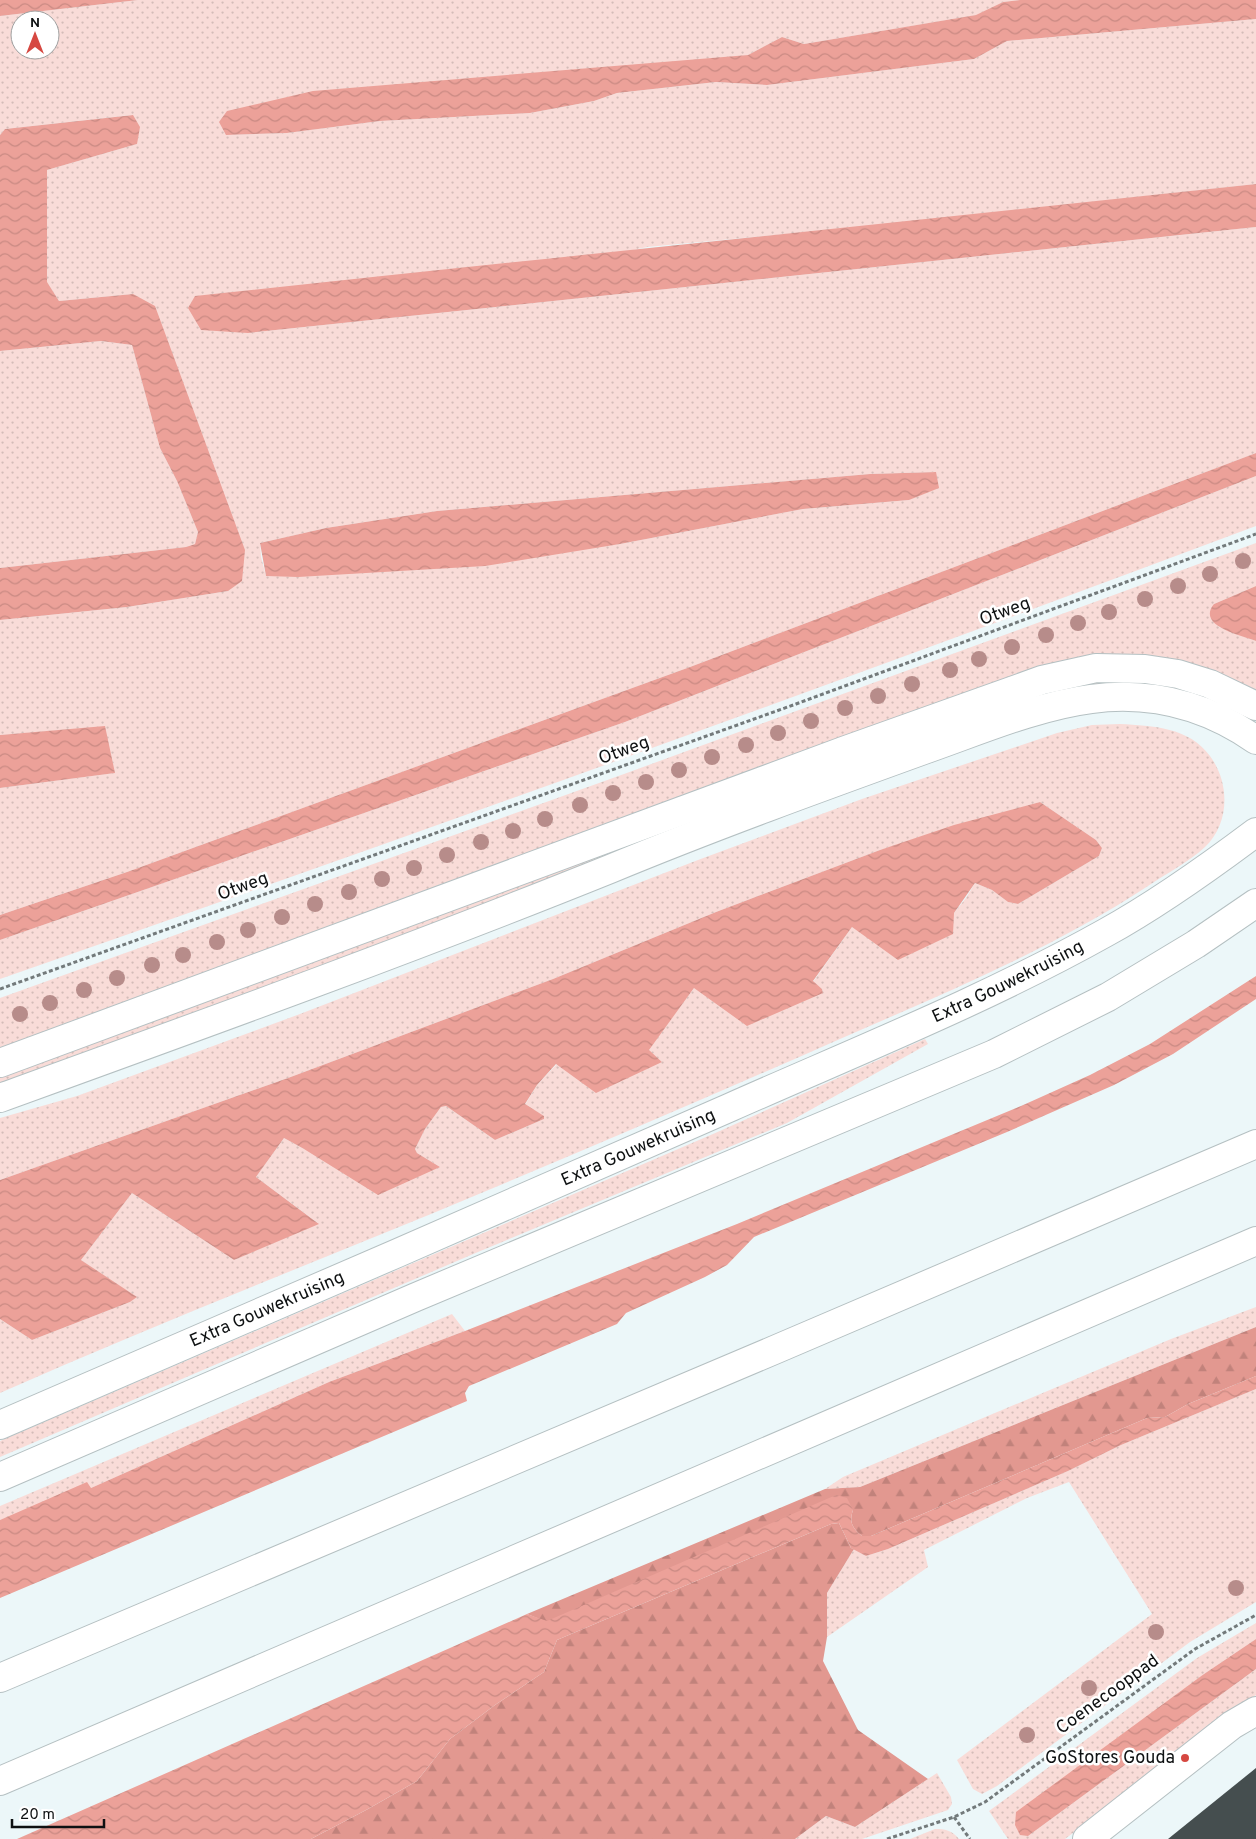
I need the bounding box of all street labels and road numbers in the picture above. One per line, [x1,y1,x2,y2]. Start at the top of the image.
street label: Otweg [976,592,1034,632]
street label: Otweg [595,731,653,771]
street label: Otweg [214,867,272,907]
street label: Extra Gouwekruising [928,935,1088,1029]
street label: Extra Gouwekruising [558,1104,719,1192]
street label: Extra Gouwekruising [186,1266,348,1353]
street label: Coenecooppad [1052,1650,1164,1740]

